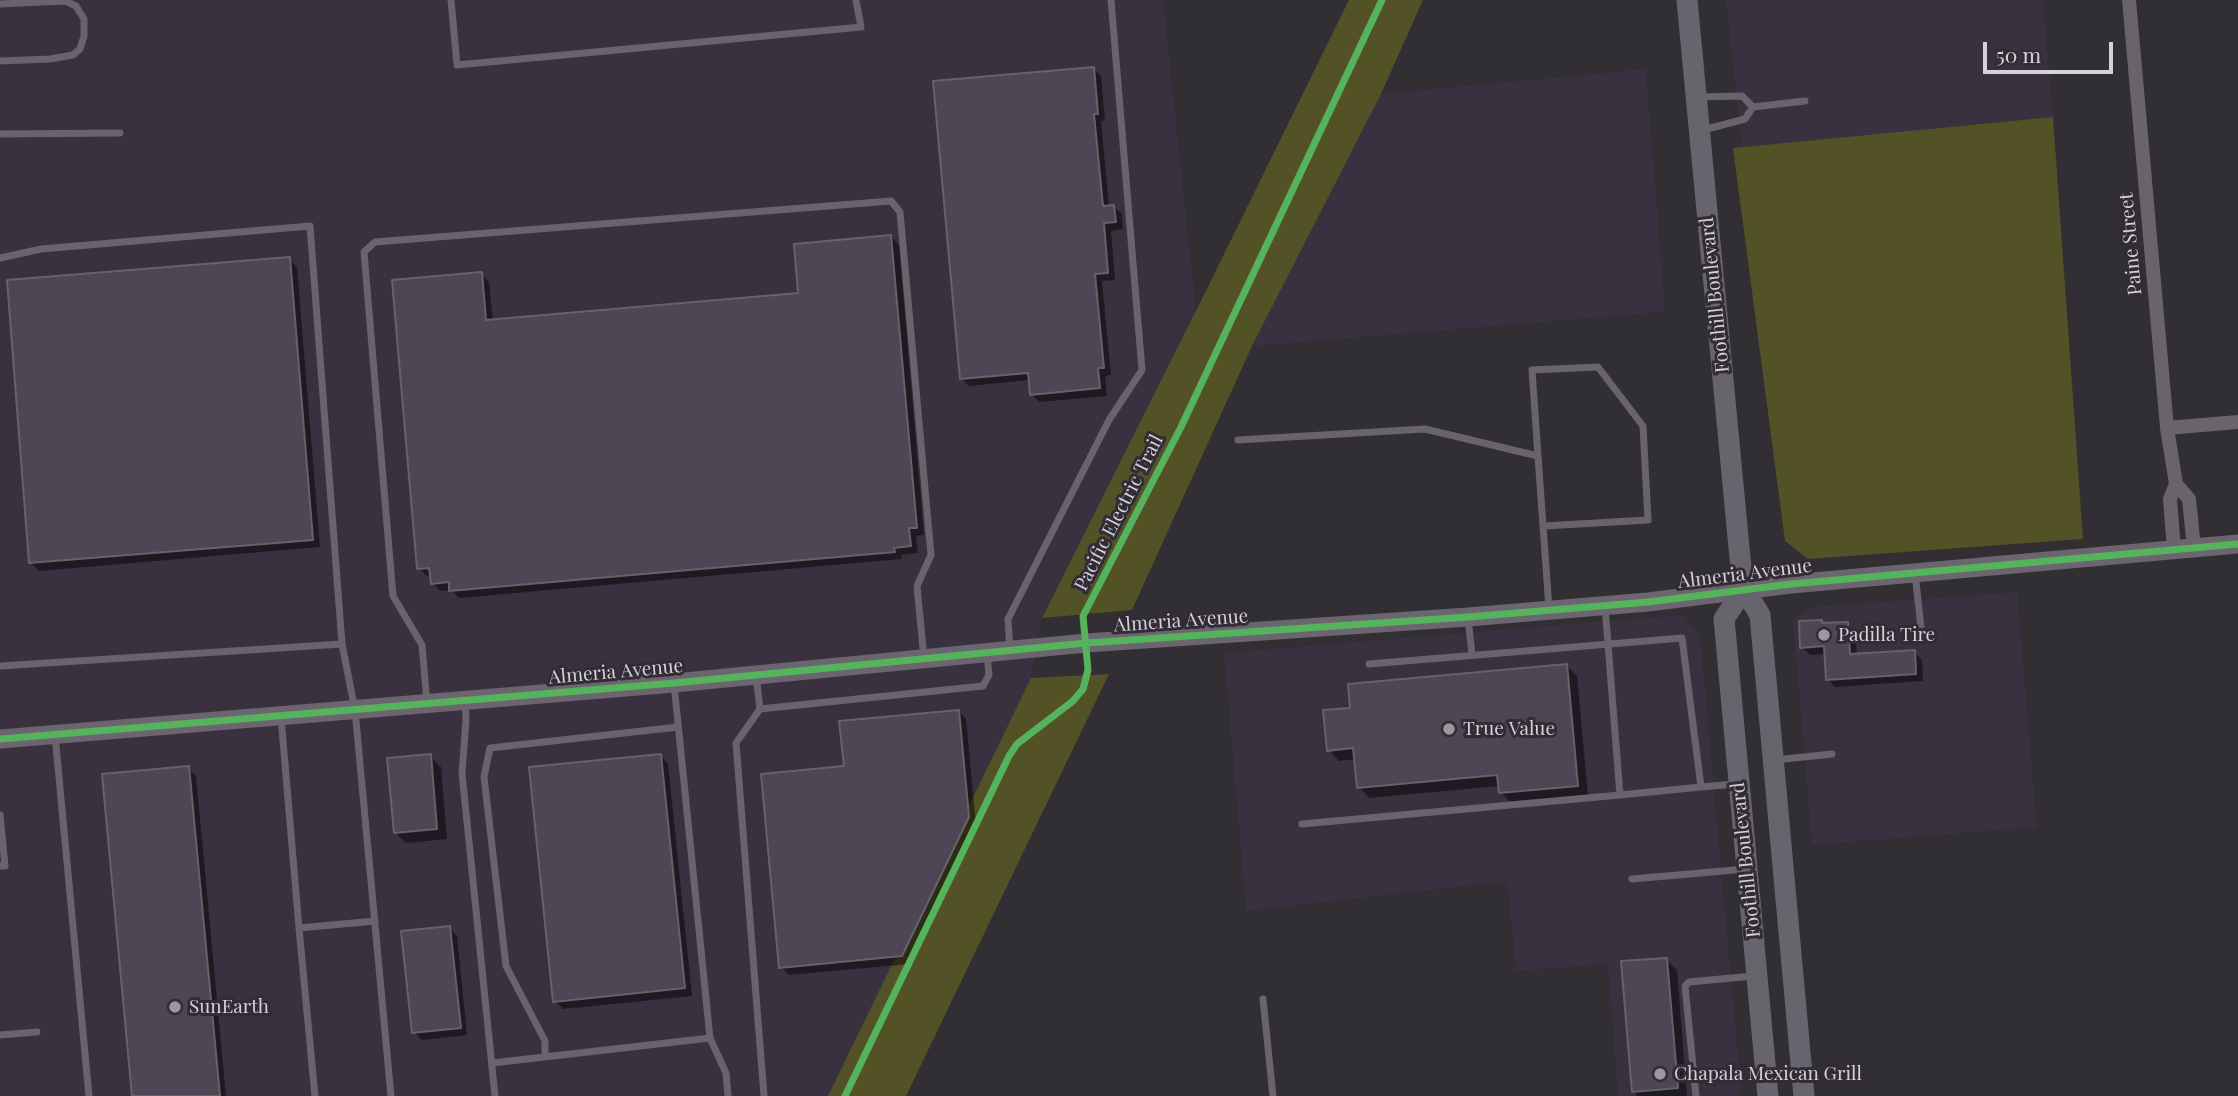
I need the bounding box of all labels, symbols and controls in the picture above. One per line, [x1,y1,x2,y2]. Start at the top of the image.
scale bar [1986,28,2116,72]
text: 50 m [1996,40,2041,68]
street label: Paine Street [2115,192,2147,296]
street label: Foothill Boulevard [1696,216,1734,374]
street label: Pacific Electric Trail [1070,431,1168,595]
street label: Almeria Avenue [1677,554,1813,594]
street label: Almeria Avenue [1113,605,1249,637]
place label: Padilla Tire [1838,624,1935,646]
marker: Padilla Tire [1816,627,1832,643]
street label: Almeria Avenue [548,655,684,689]
place label: True Value [1463,718,1555,740]
marker: True Value [1441,721,1457,737]
street label: Foothill Boulevard [1727,781,1765,939]
place label: SunEarth [189,996,269,1018]
marker: SunEarth [167,999,183,1015]
place label: Chapala Mexican Grill [1674,1063,1862,1085]
marker: Chapala Mexican Grill [1652,1066,1668,1082]

